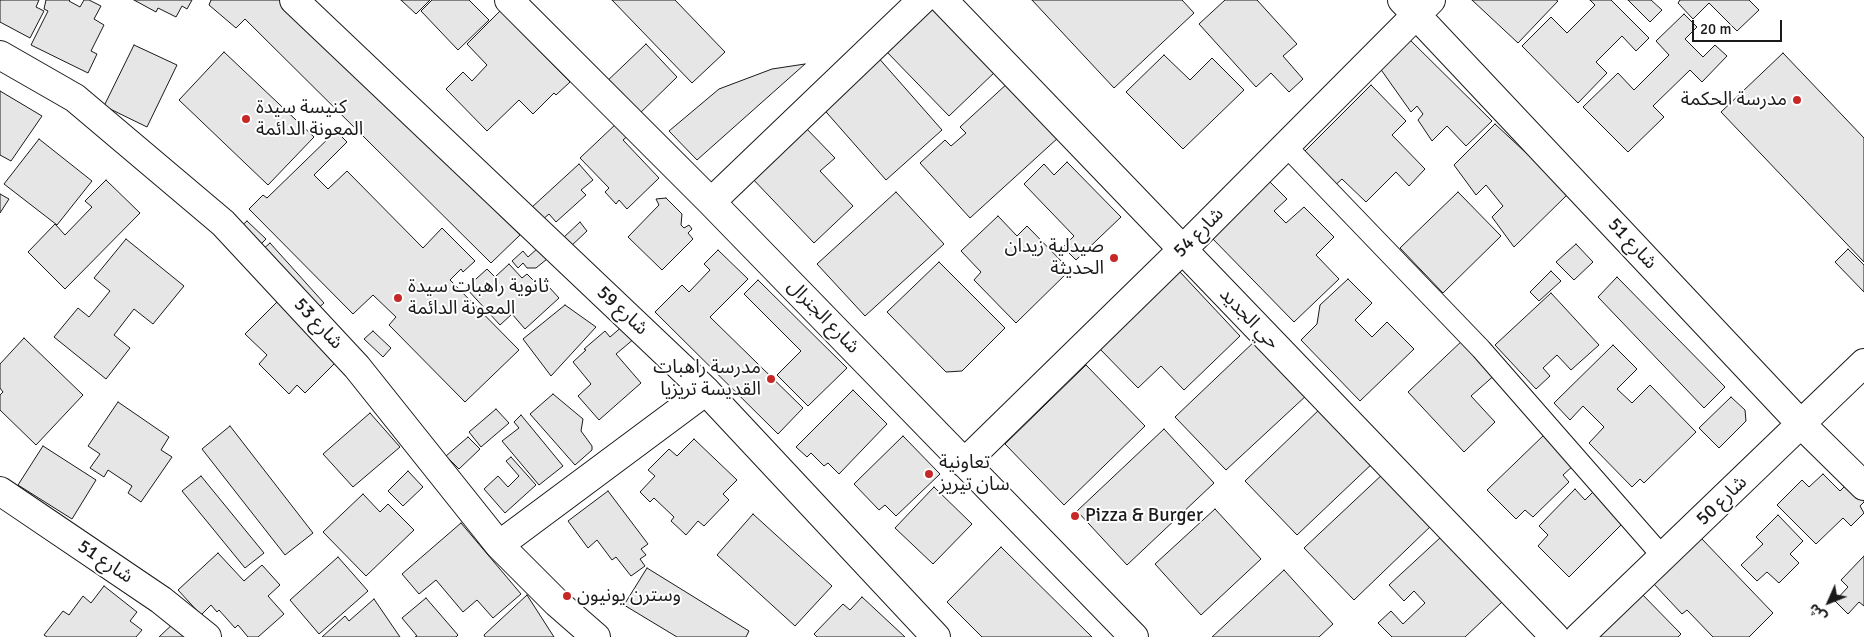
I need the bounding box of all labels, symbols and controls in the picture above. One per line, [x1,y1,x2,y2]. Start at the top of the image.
scale bar [1694,10,1784,42]
text: 20 m [1700,20,1731,38]
place label: مدرسة الحكمة [1681,89,1787,111]
marker: مدرسة الحكمة [1791,94,1803,106]
place label: كنيسة سيدة المعونة الدائمة [256,97,363,141]
marker: كنيسة سيدة المعونة الدائمة [240,113,252,125]
street label: شارع 54 [1169,203,1229,263]
street label: شارع 51 [1603,214,1661,274]
place label: صيدلية زيدان الحديثة [1004,236,1104,280]
marker: صيدلية زيدان الحديثة [1108,252,1120,264]
street label: شارع الجنرال [782,275,864,359]
place label: ثانوية راهبات سيدة المعونة الدائمة [408,276,549,320]
street label: شارع 59 [592,282,652,340]
street label: حي الجديد [1214,283,1284,355]
marker: ثانوية راهبات سيدة المعونة الدائمة [392,292,404,304]
street label: شارع 53 [289,294,347,354]
place label: مدرسة راهبات القديسة تريزيا [653,357,761,401]
marker: مدرسة راهبات القديسة تريزيا [765,373,777,385]
place label: تعاونية سان تيريز [939,452,1010,496]
marker: تعاونية سان تيريز [923,468,935,480]
street label: شارع 50 [1692,471,1752,531]
place label: Pizza & Burger [1085,505,1203,527]
marker: Pizza & Burger [1069,510,1081,522]
street label: شارع 51 [73,535,137,589]
north arrow [1804,577,1854,627]
place label: وسترن يونيون [577,585,681,607]
marker: وسترن يونيون [561,590,573,602]
text: ش [1805,600,1831,626]

